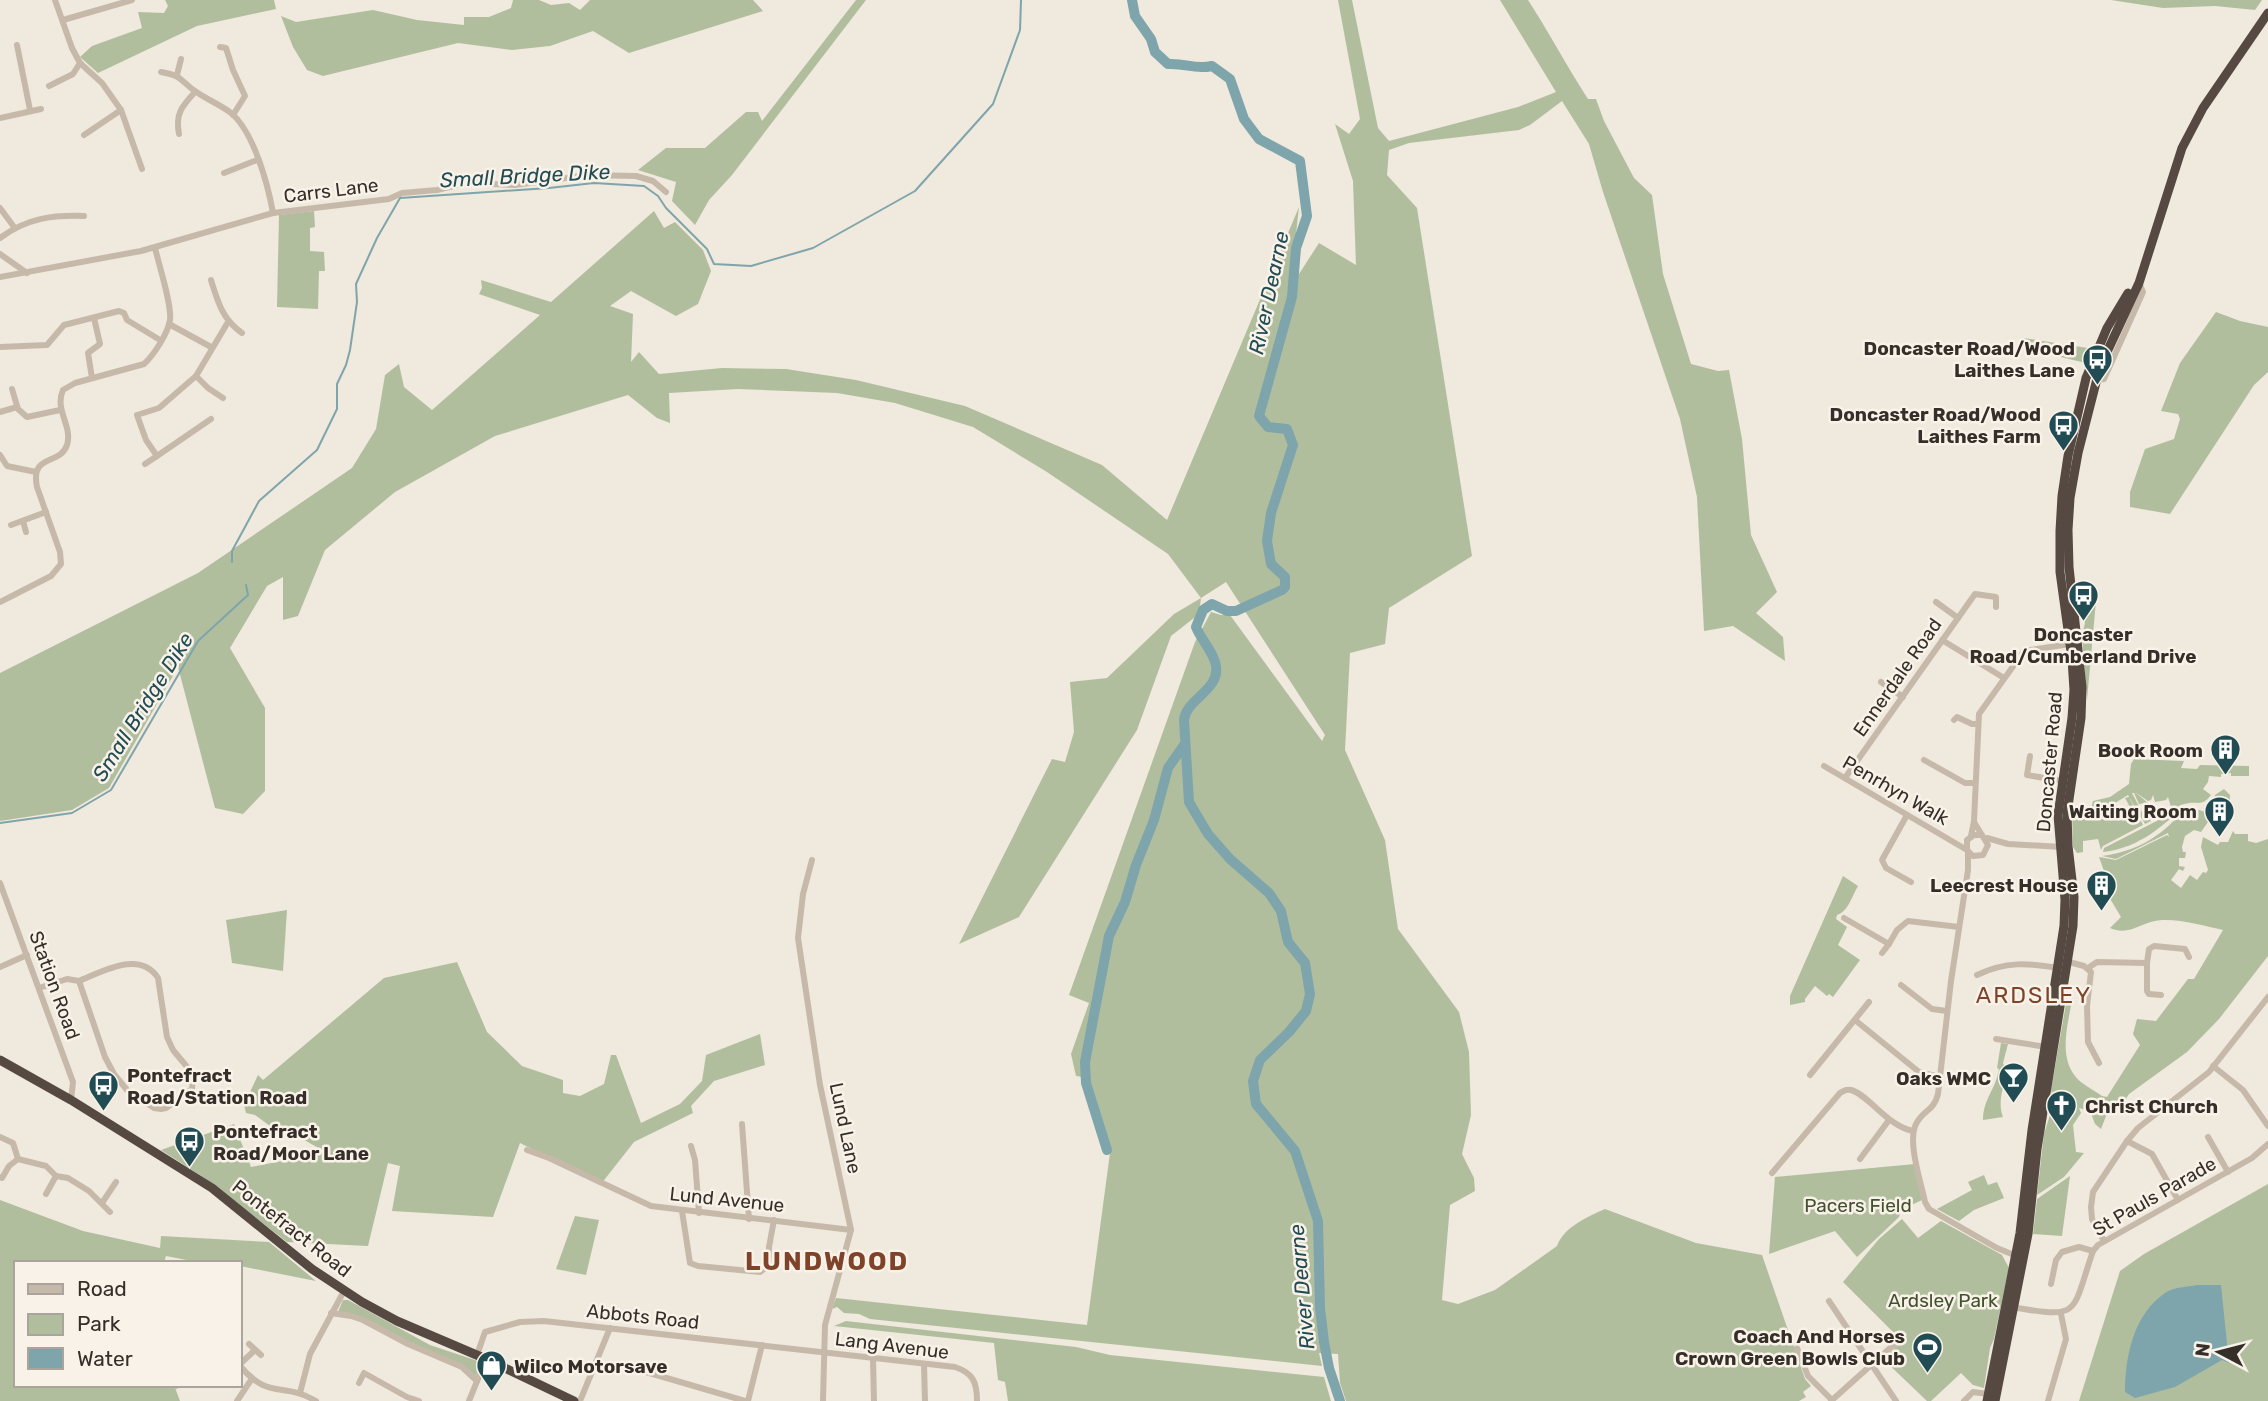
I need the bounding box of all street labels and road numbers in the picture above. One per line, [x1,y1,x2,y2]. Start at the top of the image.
street label: Carrs Lane [282,173,380,208]
street label: Ennerdale Road [1848,614,1947,741]
street label: Doncaster Road [2032,691,2067,833]
street label: Penrhyn Walk [1839,751,1953,830]
street label: Station Road [24,928,85,1043]
street label: Lund Lane [825,1080,866,1176]
street label: St Pauls Parade [2088,1152,2220,1241]
street label: Pontefract Road [228,1175,356,1282]
street label: Lund Avenue [668,1182,786,1217]
street label: Abbots Road [586,1299,700,1334]
street label: Lang Avenue [834,1327,950,1364]

